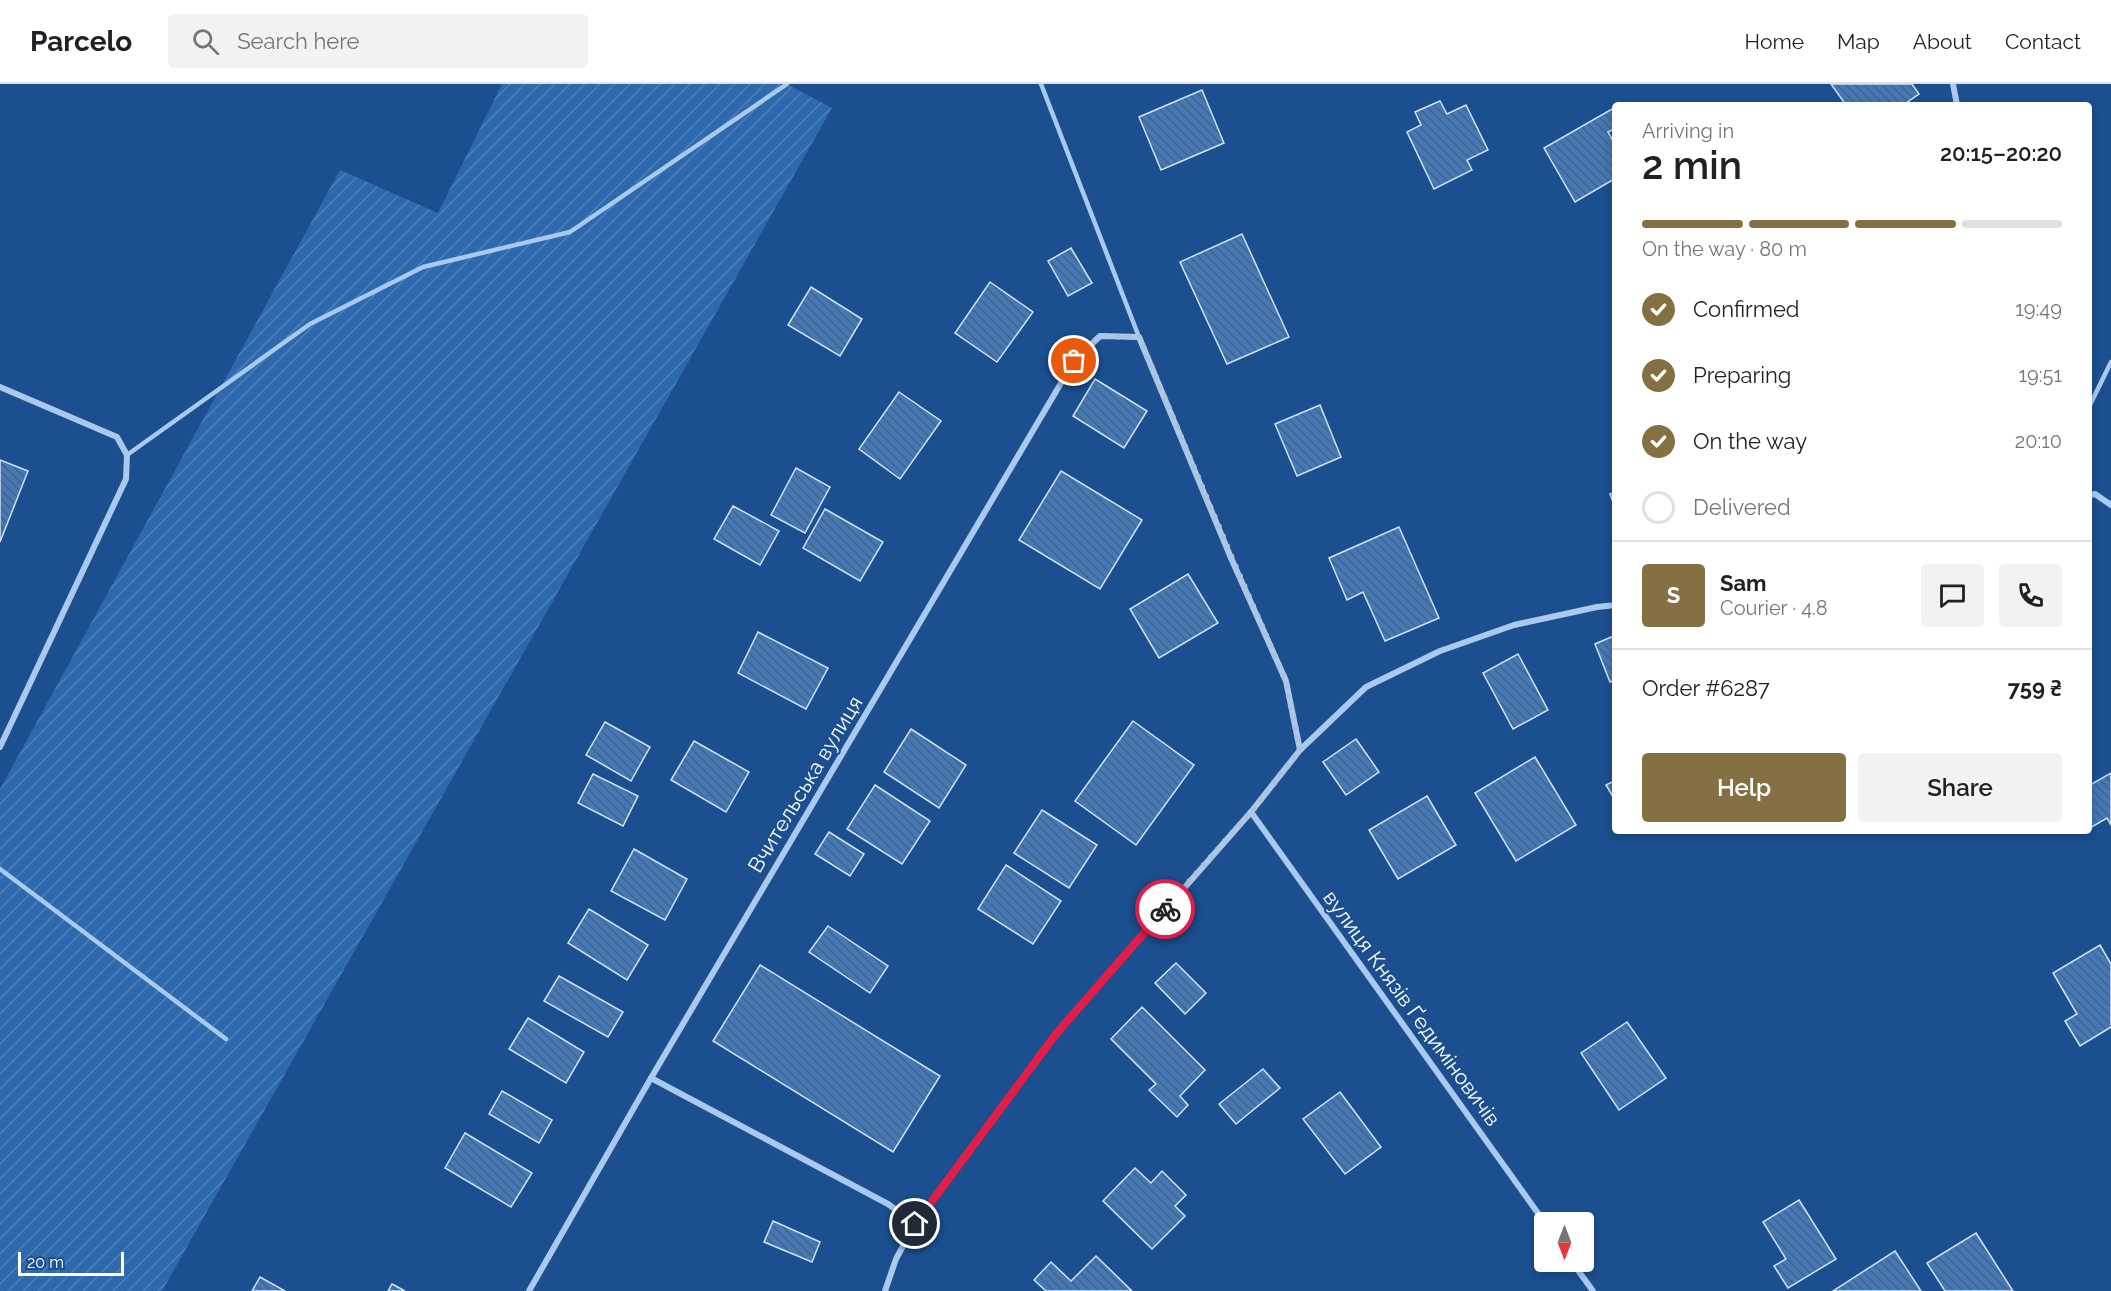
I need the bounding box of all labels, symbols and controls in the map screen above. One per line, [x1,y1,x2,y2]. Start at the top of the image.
search box [168,14,588,68]
text: Parcelo [30,25,132,58]
icon: search [189,25,222,58]
text: Search here [237,28,359,54]
text: Home [1745,29,1804,54]
text: Map [1837,29,1880,54]
text: About [1913,29,1972,54]
text: Contact [2005,29,2081,54]
text: Arriving in [1642,119,1734,143]
text: 20:15–20:20 [1940,140,2062,166]
text: 2 min [1642,142,1742,188]
text: On the way · 80 m [1642,237,1807,261]
icon: check [1642,293,1675,326]
text: Confirmed [1693,296,1800,322]
text: 19:49 [2015,297,2062,321]
pin [1048,335,1099,386]
icon: bag [1057,344,1090,377]
icon: check [1642,359,1675,392]
text: Preparing [1693,362,1791,388]
text: 19:51 [2019,363,2062,387]
icon: check [1642,425,1675,458]
text: On the way [1693,428,1807,454]
text: 20:10 [2015,429,2062,453]
text: Delivered [1693,494,1791,520]
button: chat [1921,564,1984,627]
button: phone [1999,564,2062,627]
text: Sam [1720,570,1767,596]
text: S [1667,582,1680,608]
text: Courier · 4.8 [1720,596,1828,620]
text: Order #6287 [1642,675,1770,701]
text: 759 ₴ [2008,675,2062,701]
street label: Вчительська вулиця [742,691,868,877]
button: Help [1642,753,1846,822]
button: Share [1858,753,2062,822]
courier [1135,879,1195,939]
street label: вулиця Князів Ґедиміновичів [1318,885,1506,1131]
icon: bike [1149,893,1182,926]
pin [889,1198,940,1249]
icon: home [898,1207,931,1240]
north arrow [1534,1212,1594,1272]
map controls [1534,1212,1594,1272]
scale bar [18,1249,124,1276]
text: 20 m [27,1253,64,1272]

